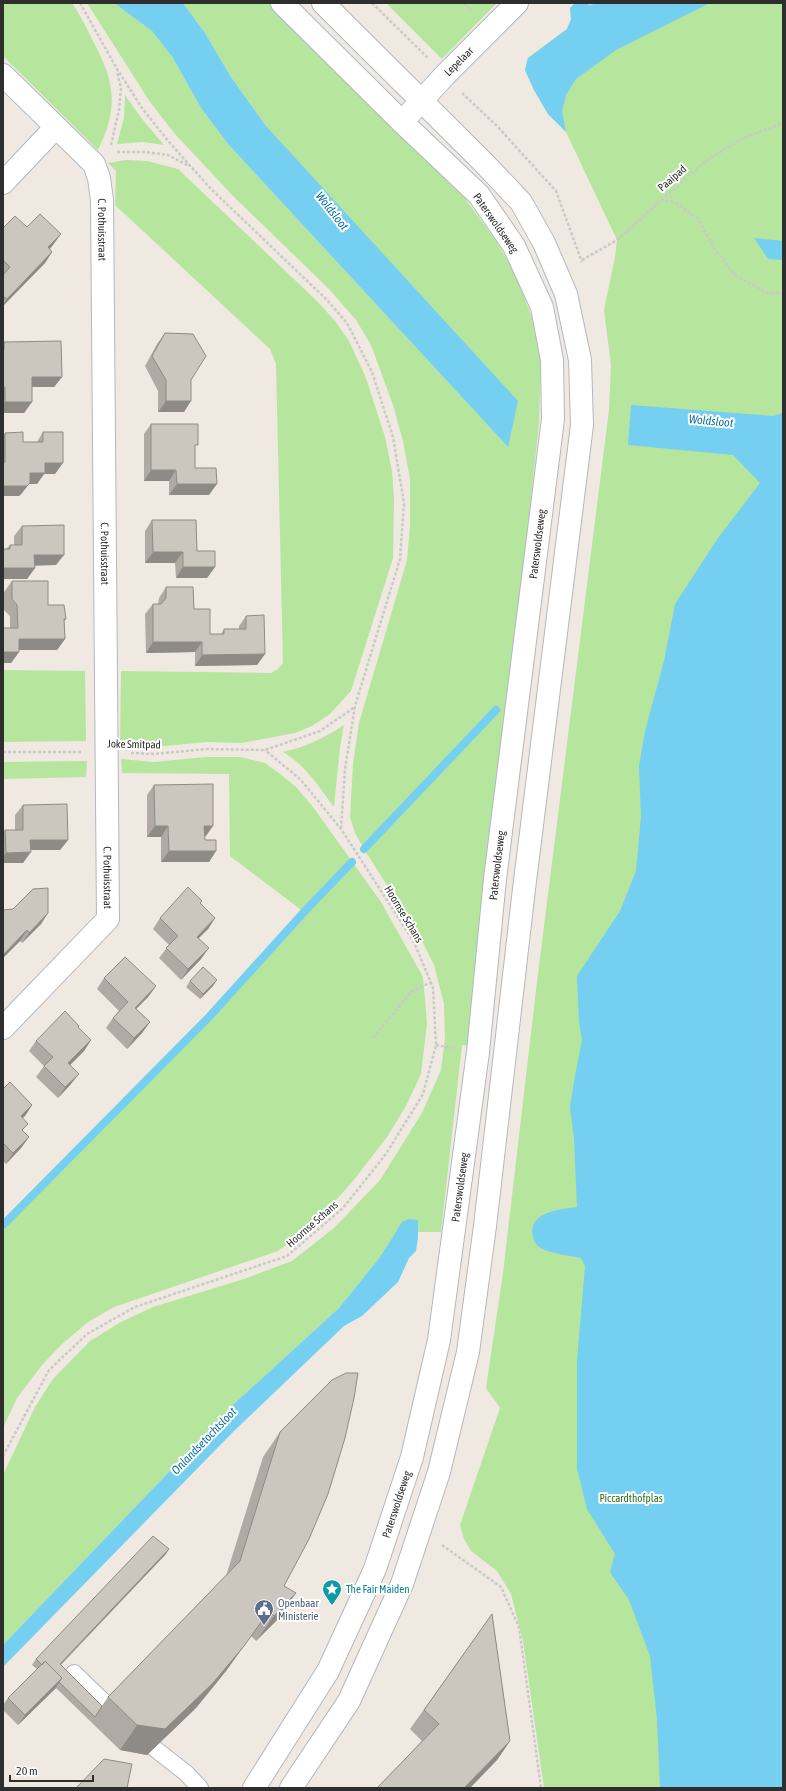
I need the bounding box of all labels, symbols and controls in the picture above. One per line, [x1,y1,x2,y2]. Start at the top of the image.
street label: Lepelaar [442,44,476,78]
street label: Paaipad [655,162,689,194]
water label: Woldsloot [313,189,352,233]
street label: Paterswoldseweg [471,191,521,255]
street label: C. Pothuisstraat [96,198,109,261]
water label: Woldsloot [688,412,734,430]
street label: Paterswoldseweg [527,508,548,579]
street label: C. Pothuisstraat [99,522,111,585]
street label: Joke Smitpad [107,738,161,750]
street label: Paterswoldseweg [487,830,507,901]
street label: C. Pothuisstraat [101,846,114,909]
street label: Hoornse Schans [382,883,426,945]
street label: Paterswoldseweg [449,1151,470,1223]
street label: Hoornse Schans [284,1198,340,1250]
water label: Onlandsetochtsloot [169,1404,240,1477]
street label: Paterswoldseweg [380,1469,413,1539]
park label: Piccardthofplas [599,1492,663,1504]
place icon: The Fair Maiden [321,1578,343,1606]
place label: The Fair Maiden [346,1583,410,1595]
place label: Openbaar Ministerie [278,1597,319,1622]
public building icon: Openbaar Ministerie [253,1598,275,1626]
scale bar [10,1757,93,1783]
text: 20 m [16,1764,38,1778]

